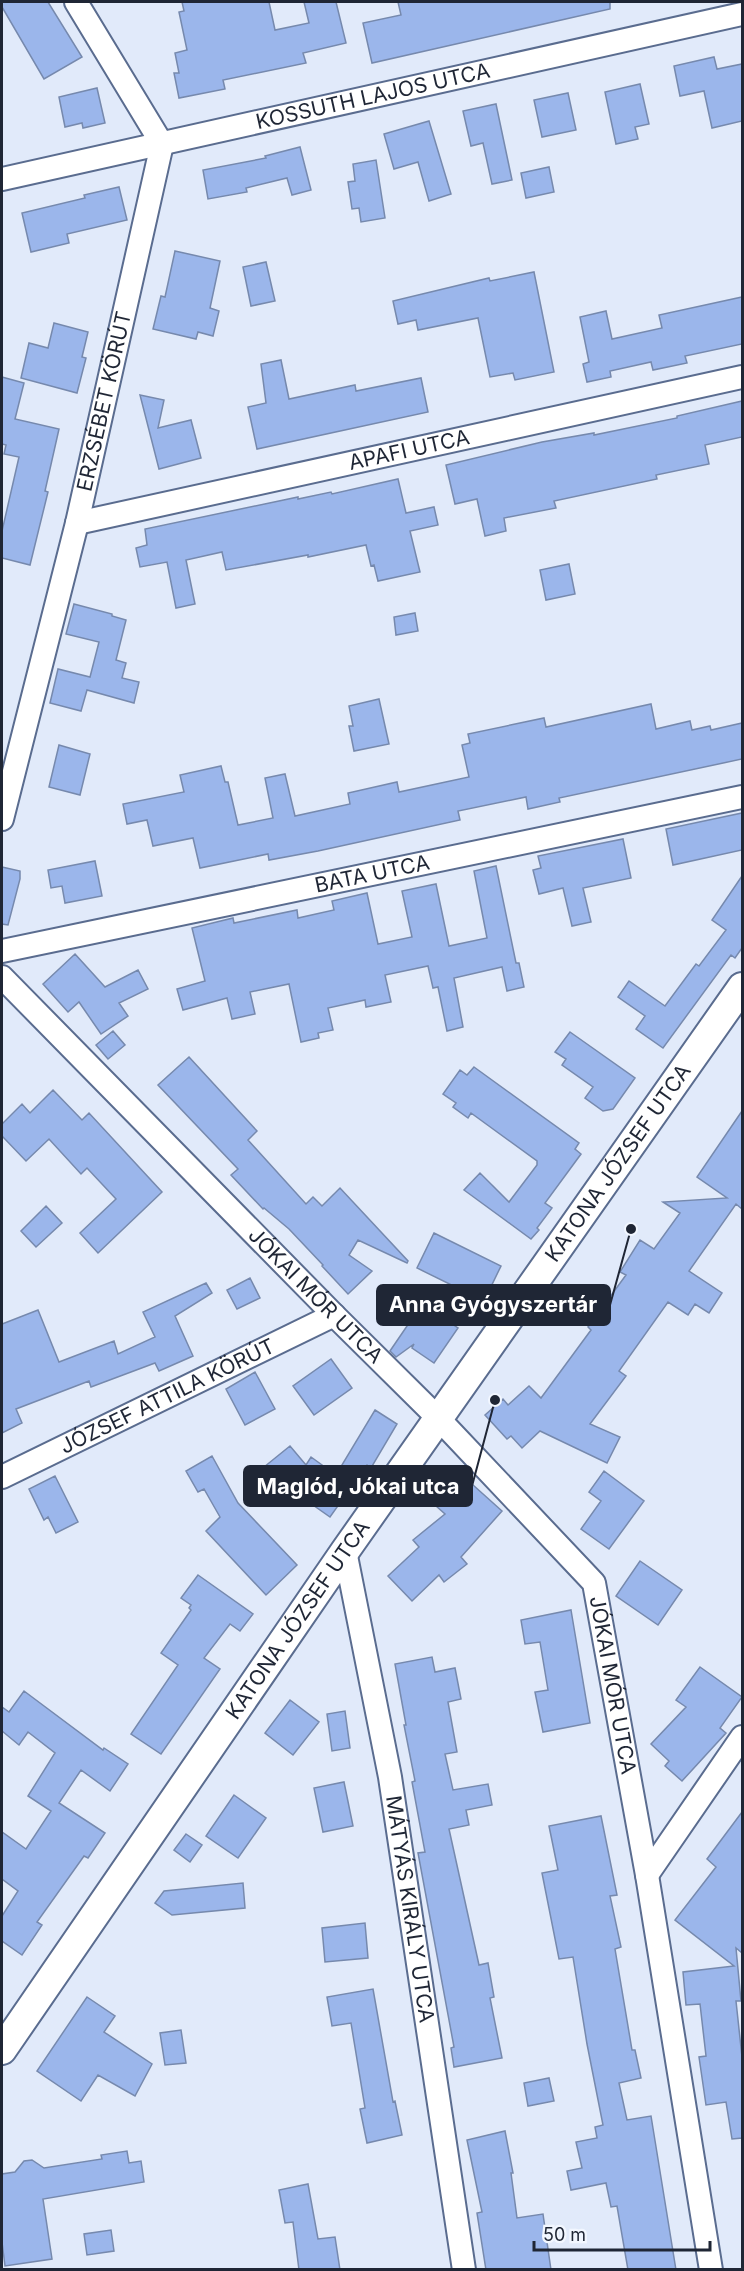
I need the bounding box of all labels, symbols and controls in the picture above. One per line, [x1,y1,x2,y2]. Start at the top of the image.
street label: KOSSUTH LAJOS UTCA [253,58,492,134]
street label: ERZSÉBET KÖRÚT [72,309,136,494]
street label: APAFI UTCA [346,424,472,475]
street label: BATA UTCA [312,849,432,898]
street label: KATONA JÓZSEF UTCA [540,1059,696,1266]
street label: JÓKAI MÓR UTCA [243,1222,388,1368]
callout: Anna Gyógyszertár [377,1285,610,1325]
text: Anna Gyógyszertár [389,1291,597,1317]
street label: JÓZSEF ATTILA KÖRÚT [56,1333,279,1459]
callout: Maglód, Jókai utca [244,1466,472,1506]
text: Maglód, Jókai utca [257,1473,459,1499]
street label: KATONA JÓZSEF UTCA [220,1515,375,1724]
street label: JÓKAI MÓR UTCA [585,1594,641,1776]
street label: MÁTYÁS KIRÁLY UTCA [381,1794,440,2024]
scale bar [534,2214,710,2252]
text: 50 m [543,2224,586,2245]

